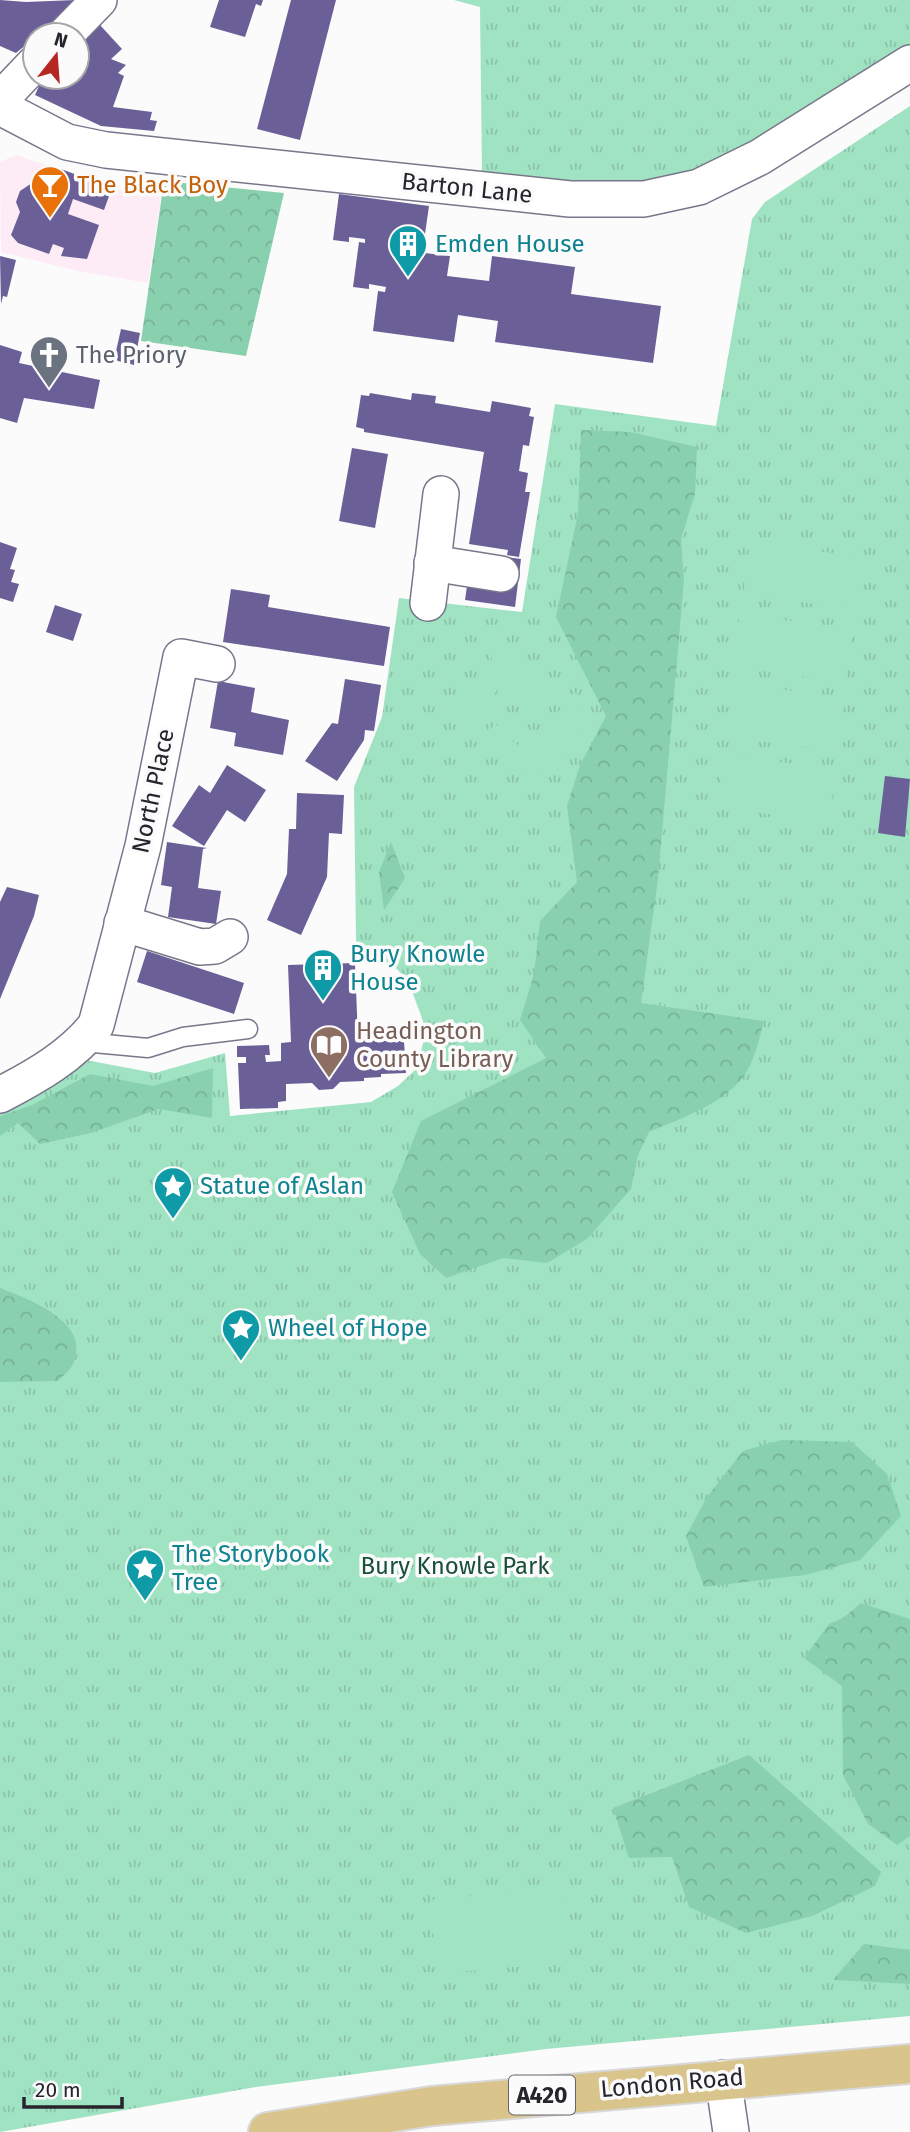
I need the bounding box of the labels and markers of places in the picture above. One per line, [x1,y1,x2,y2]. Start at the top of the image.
bar icon: The Black Boy [29,164,71,219]
place label: The Black Boy [77,171,228,199]
building icon: Emden House [387,223,429,278]
place label: Emden House [435,230,585,258]
church icon: The Priory [28,334,70,389]
place label: The Priory [76,341,187,369]
place label: Bury Knowle House [350,940,485,996]
building icon: Bury Knowle House [302,947,344,1002]
place label: Headington County Library [356,1017,513,1073]
library icon: Headington County Library [308,1024,350,1079]
place icon: Statue of Aslan [152,1165,194,1220]
place label: Statue of Aslan [200,1172,364,1200]
place icon: Wheel of Hope [220,1307,262,1362]
place label: Wheel of Hope [268,1314,428,1342]
place label: The Storybook Tree [172,1540,330,1596]
place icon: The Storybook Tree [124,1547,166,1602]

